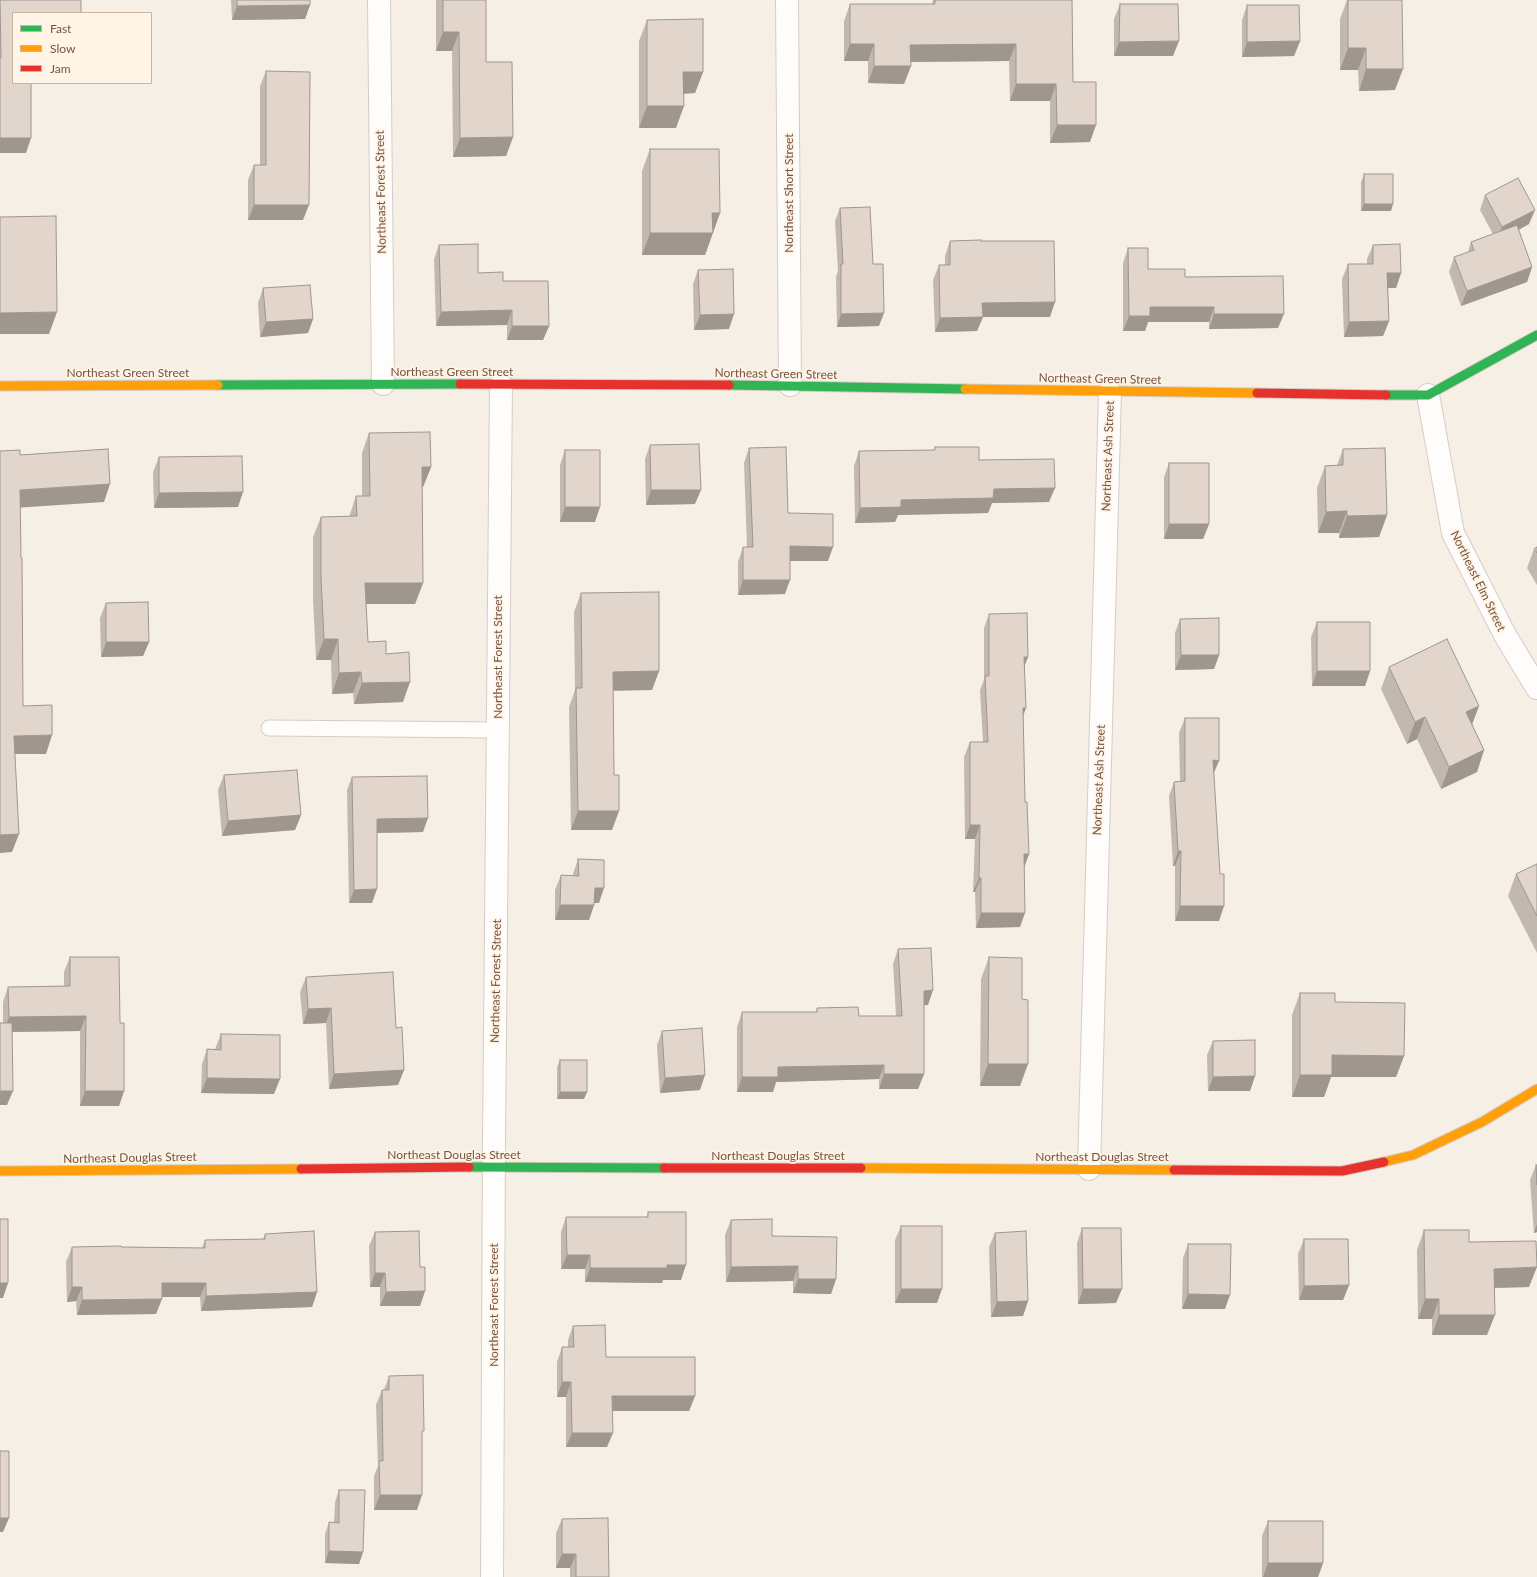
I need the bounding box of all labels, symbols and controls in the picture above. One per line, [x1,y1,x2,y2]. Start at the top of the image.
legend [12,12,152,84]
text: Fast [50,21,71,36]
text: Slow [50,41,75,56]
text: Jam [50,61,71,76]
street label: Northeast Forest Street [373,130,389,254]
street label: Northeast Short Street [782,133,796,253]
street label: Northeast Green Street [391,365,513,379]
street label: Northeast Green Street [67,366,189,380]
street label: Northeast Green Street [714,366,838,382]
street label: Northeast Green Street [1038,371,1162,387]
street label: Northeast Ash Street [1099,400,1117,512]
street label: Northeast Elm Street [1447,528,1509,634]
street label: Northeast Forest Street [491,595,505,719]
street label: Northeast Ash Street [1090,724,1108,836]
street label: Northeast Forest Street [488,919,504,1043]
street label: Northeast Douglas Street [387,1148,521,1162]
street label: Northeast Douglas Street [711,1149,845,1163]
street label: Northeast Douglas Street [63,1150,197,1166]
street label: Northeast Douglas Street [1035,1150,1169,1164]
street label: Northeast Forest Street [487,1243,501,1367]

